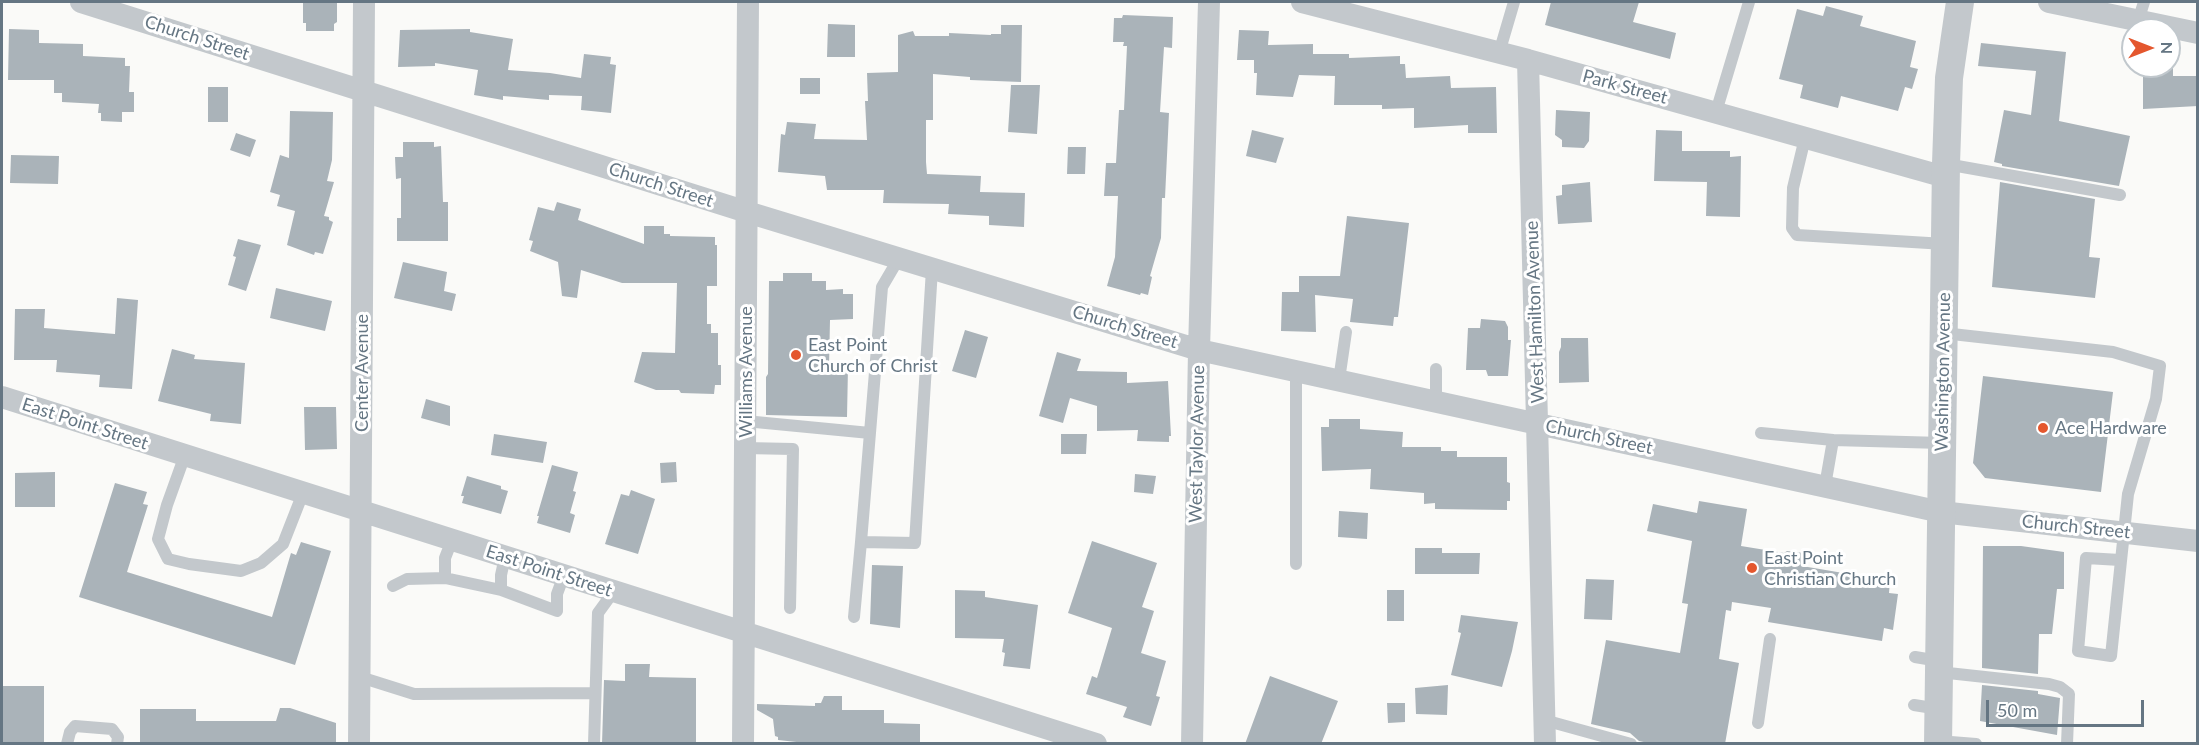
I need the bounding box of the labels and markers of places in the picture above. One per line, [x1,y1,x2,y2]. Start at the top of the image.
place label: East Point Church of Christ [808,334,938,376]
marker: East Point Church of Christ [789,348,803,362]
place label: Ace Hardware [2055,417,2167,439]
marker: Ace Hardware [2036,421,2050,435]
place label: East Point Christian Church [1764,547,1896,590]
marker: East Point Christian Church [1745,561,1759,575]

